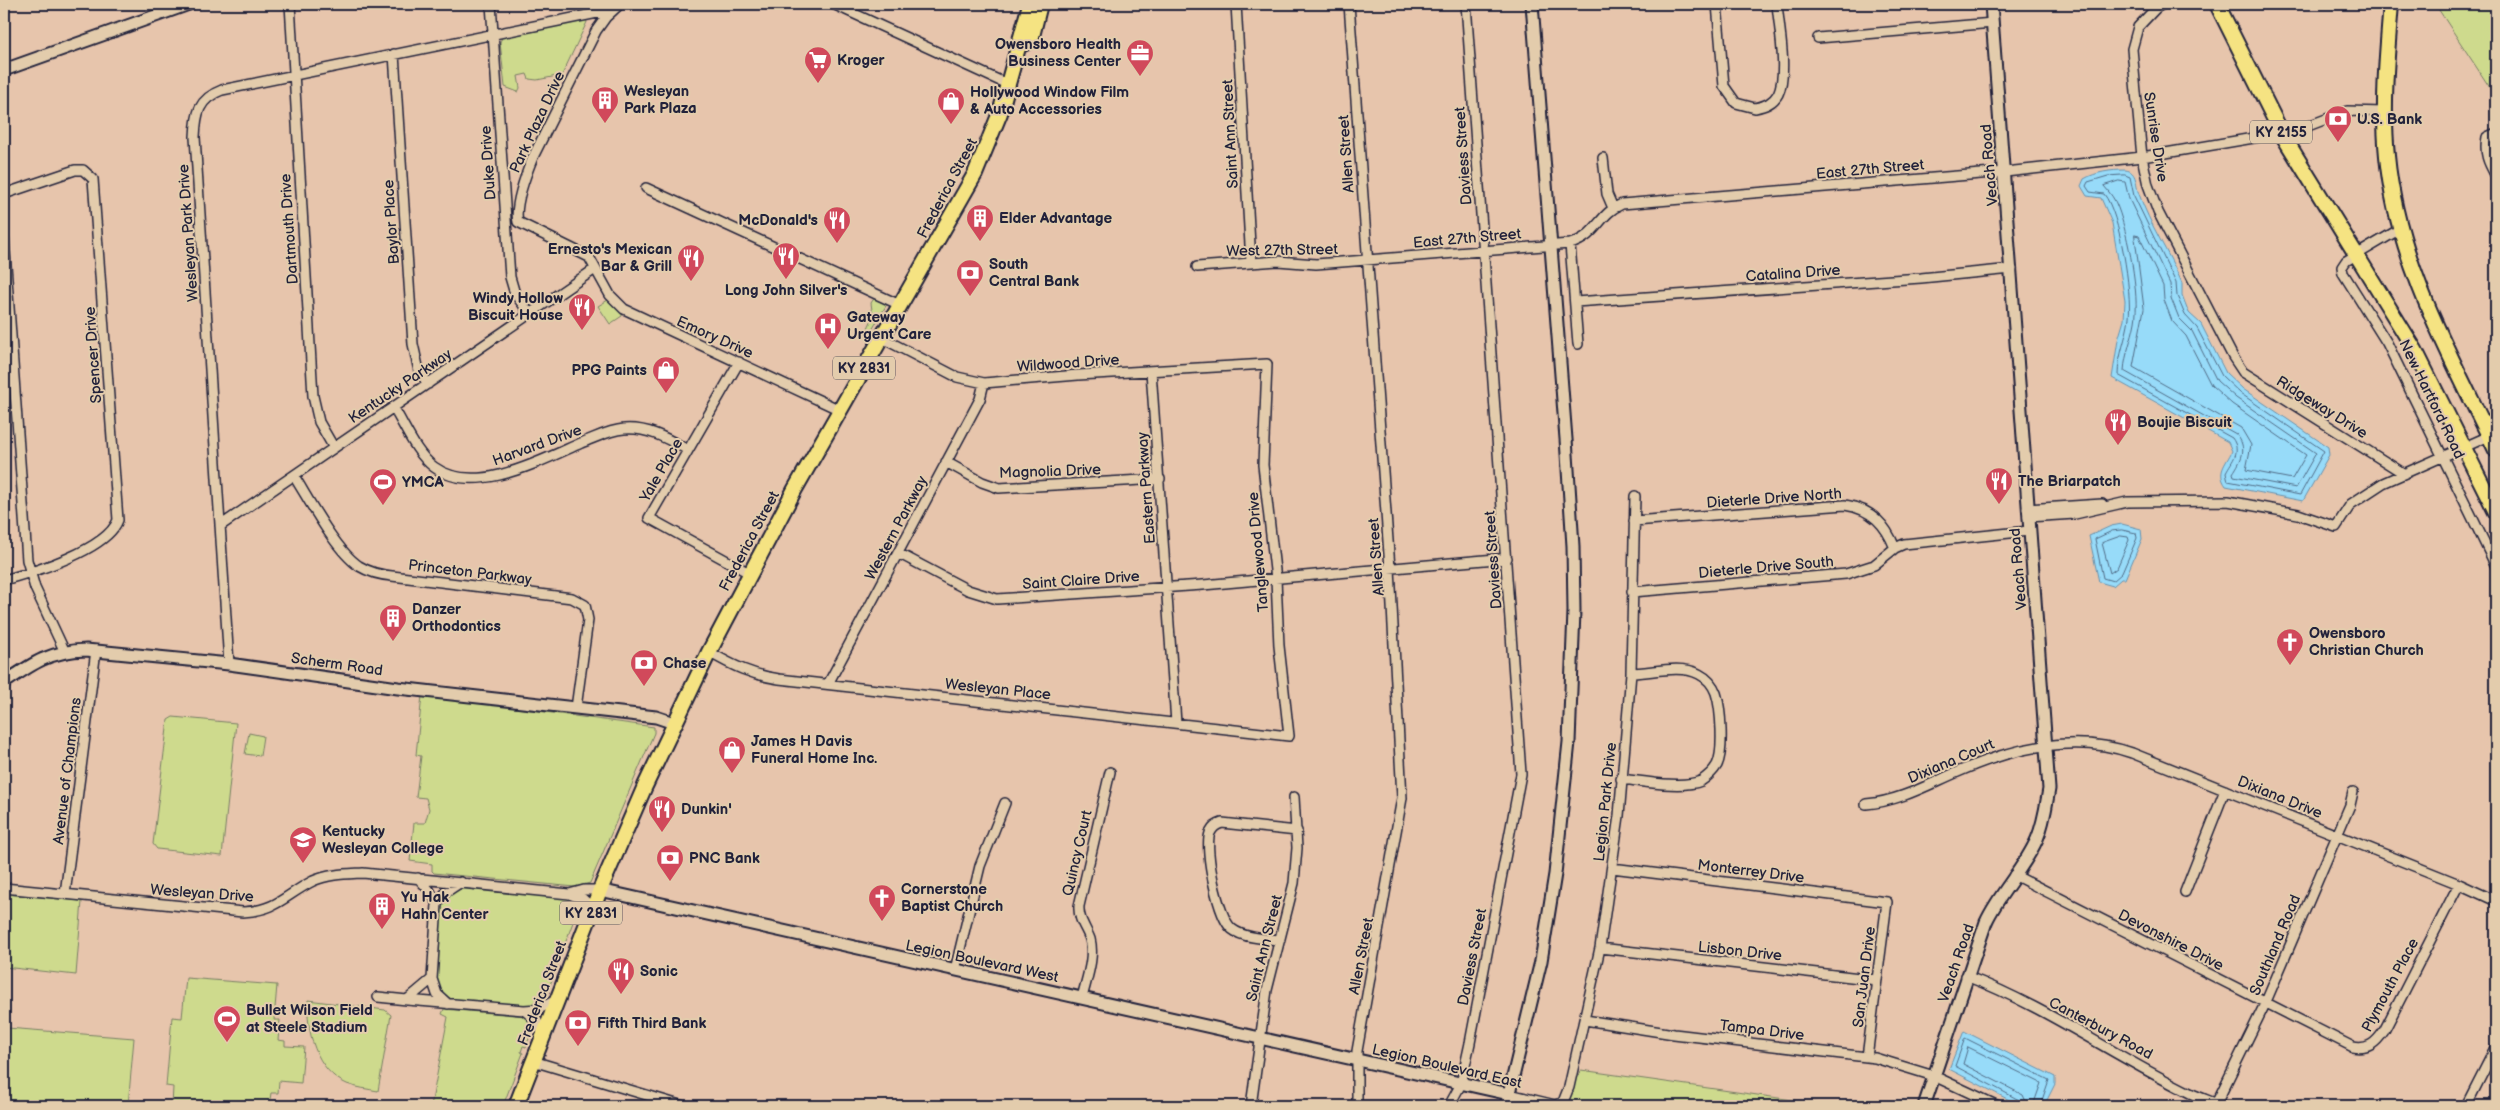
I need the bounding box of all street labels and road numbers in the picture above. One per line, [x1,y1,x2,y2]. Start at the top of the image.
street label: Park Plaza Drive [506,68,569,176]
street label: Saint Ann Street [1218,79,1243,189]
street label: Sunrise Drive [2139,91,2172,183]
street label: Daviess Street [1451,106,1476,206]
street label: Allen Street [1334,114,1359,194]
road number: KY 2155 [2250,120,2312,144]
street label: Veach Road [1976,123,2003,207]
street label: Duke Drive [476,125,501,201]
street label: Frederica Street [913,135,982,242]
street label: East 27th Street [1815,155,1925,184]
street label: Wesleyan Park Drive [174,163,203,302]
street label: Dartmouth Drive [276,173,303,285]
street label: Baylor Place [379,179,404,265]
street label: East 27th Street [1412,224,1522,253]
street label: West 27th Street [1226,240,1338,261]
street label: Catalina Drive [1745,261,1841,286]
street label: Spencer Drive [81,306,106,404]
street label: Emory Drive [673,312,756,363]
street label: New Hartford Road [2394,336,2469,462]
street label: Kentucky Parkway [345,345,456,428]
street label: Wildwood Drive [1016,350,1120,377]
road number: KY 2831 [833,356,895,379]
street label: Ridgeway Drive [2273,372,2371,443]
street label: Harvard Drive [490,421,584,470]
street label: Eastern Parkway [1133,431,1160,545]
street label: Yale Place [635,435,687,506]
street label: Magnolia Drive [999,460,1101,483]
street label: Western Parkway [861,473,932,584]
street label: Dieterle Drive North [1706,484,1842,513]
street label: Frederica Street [715,488,784,595]
street label: Tanglewood Drive [1244,491,1273,613]
street label: Daviess Street [1481,510,1506,610]
street label: Allen Street [1364,517,1389,597]
street label: Veach Road [2005,527,2032,611]
street label: Dieterle Drive South [1698,552,1834,583]
street label: Princeton Parkway [407,555,533,590]
street label: Saint Claire Drive [1022,567,1140,594]
street label: Scherm Road [290,649,384,680]
street label: Wesleyan Place [944,674,1052,705]
street label: Avenue of Champions [49,696,86,846]
street label: Dixiana Court [1905,735,1998,788]
street label: Legion Park Drive [1590,741,1621,863]
street label: Dixiana Drive [2235,772,2325,823]
street label: Quincy Court [1058,808,1097,898]
street label: Monterrey Drive [1696,856,1805,887]
street label: Wesleyan Drive [150,880,254,907]
street label: Saint Ann Street [1242,892,1287,1003]
street label: Southland Road [2246,892,2305,999]
road number: KY 2831 [560,901,622,924]
street label: Devonshire Drive [2115,906,2227,975]
street label: Daviess Street [1454,907,1491,1007]
street label: Allen Street [1345,916,1378,996]
street label: Veach Road [1934,921,1979,1005]
street label: San Juan Drive [1849,925,1880,1029]
street label: Plymouth Place [2358,935,2423,1035]
street label: Legion Boulevard West [904,936,1060,987]
street label: Frederica Street [514,938,571,1048]
street label: Lisbon Drive [1697,938,1783,965]
street label: Canterbury Road [2046,993,2156,1064]
street label: Tampa Drive [1719,1016,1805,1045]
street label: Legion Boulevard East [1370,1040,1524,1093]

